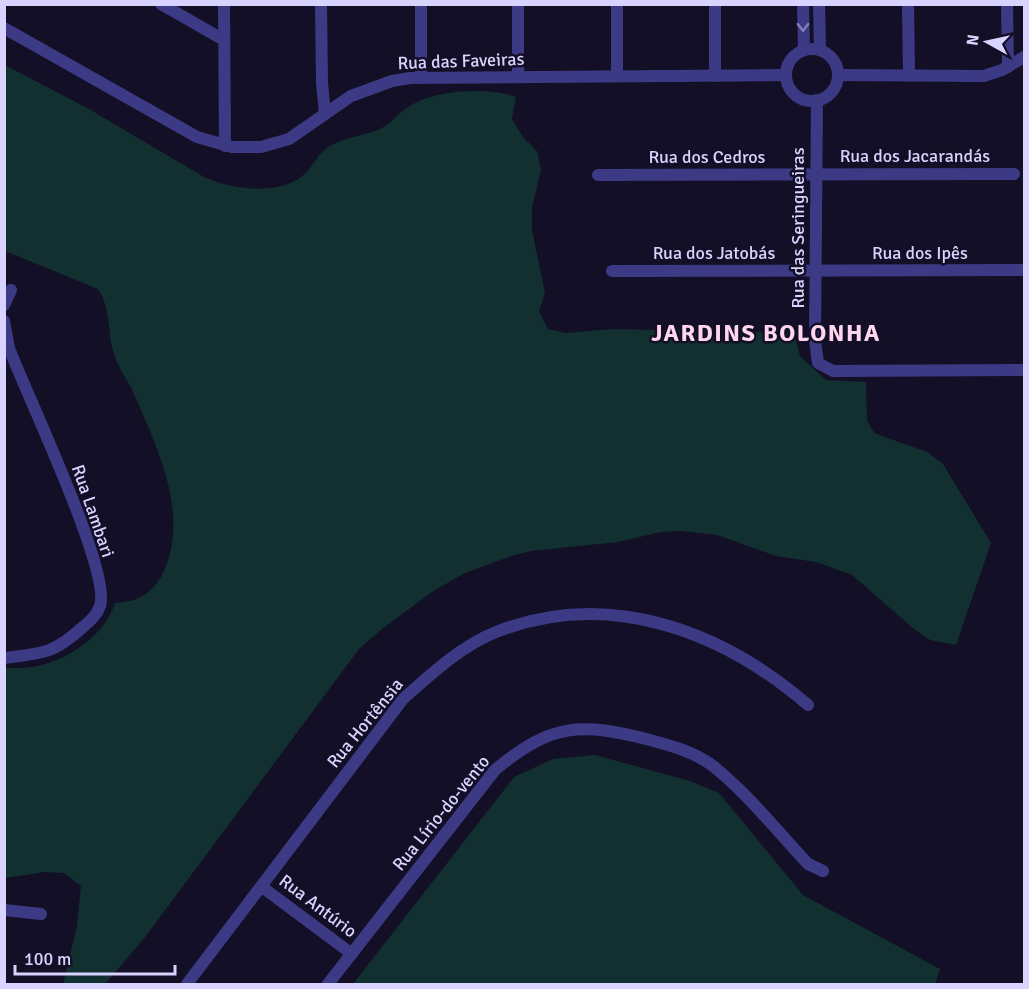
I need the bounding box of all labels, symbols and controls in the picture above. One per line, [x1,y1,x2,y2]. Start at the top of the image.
north arrow [957,12,1017,72]
one-way arrow [797,23,809,32]
text: N [962,33,984,47]
street label: Rua das Faveiras [397,48,525,74]
street label: Rua dos Jacarandás [840,145,990,167]
street label: Rua dos Cedros [649,146,766,168]
street label: Rua das Seringueiras [787,147,809,309]
street label: Rua dos Jatobás [653,242,775,264]
street label: Rua dos Ipês [872,242,968,264]
district label: JARDINS BOLONHA [651,318,881,348]
street label: Rua Lambari [67,462,119,560]
street label: Rua Hortênsia [322,674,408,772]
street label: Rua Lírio-do-vento [388,751,494,875]
street label: Rua Antúrio [275,870,361,942]
scale bar [15,938,176,976]
text: 100 m [24,948,71,970]

